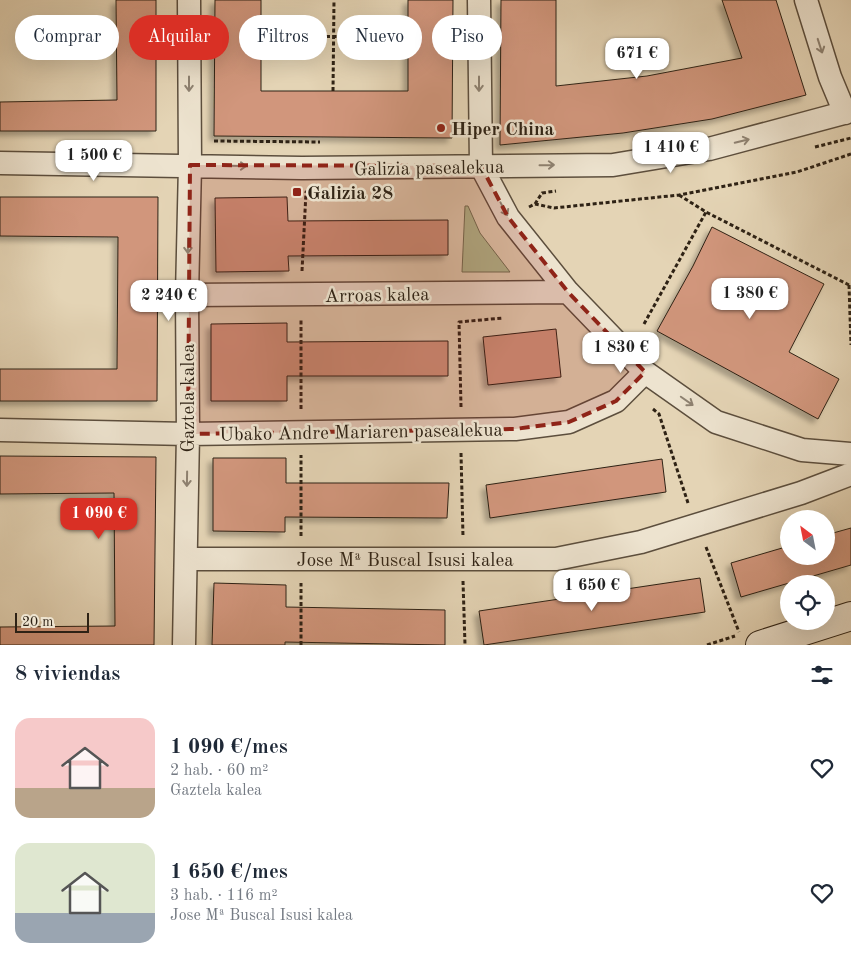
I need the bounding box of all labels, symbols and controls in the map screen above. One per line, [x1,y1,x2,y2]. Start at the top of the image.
chip: Comprar [15,15,119,60]
chip: Alquilar [129,15,229,60]
chip: Filtros [239,15,327,60]
chip: Nuevo [337,15,422,60]
chip: Piso [432,15,502,60]
pin: 671 € [602,38,672,80]
one-way arrow [816,38,826,54]
text: 671 € [616,46,658,62]
one-way arrow [184,75,194,91]
one-way arrow [474,75,484,91]
place label: Hiper China [451,121,555,140]
marker: Hiper China [435,122,447,134]
pin: 1 410 € [625,132,717,174]
one-way arrow [734,136,750,145]
pin: 1 500 € [48,140,140,182]
text: 1 410 € [643,140,699,156]
text: 1 500 € [66,148,122,164]
street label: Galizia pasealekua [354,159,505,180]
one-way arrow [538,160,555,170]
one-way arrow [230,162,246,171]
place label: Galizia 28 [307,185,393,204]
marker: Galizia 28 [291,186,303,198]
one-way arrow [500,201,509,216]
one-way arrow [183,238,193,254]
pin: 1 380 € [704,278,796,320]
pin: 2 240 € [123,280,215,322]
street label: Arroas kalea [324,286,430,307]
text: 1 380 € [722,286,778,302]
text: 2 240 € [141,288,197,304]
pin: 1 830 € [575,332,667,374]
text: 1 830 € [593,340,649,356]
street label: Gaztela kalea [180,343,199,453]
one-way arrow [680,396,694,406]
street label: Ubako Andre Mariaren pasealekua [219,422,504,445]
one-way arrow [182,470,192,486]
pin: 1 090 € [53,498,145,540]
text: 1 090 € [71,506,127,522]
north arrow [780,510,835,565]
map controls [780,510,835,630]
street label: Jose Mª Buscal Isusi kalea [296,552,514,571]
pin: 1 650 € [546,570,638,612]
button: locate [780,575,835,630]
text: 1 650 € [564,578,620,594]
scale bar [15,610,89,633]
text: 20 m [22,615,53,629]
icon: filters [808,661,836,689]
text: 8 viviendas [15,664,120,685]
text: 1 090 €/mes [170,737,288,758]
icon: home [55,738,115,798]
icon: heart [808,754,836,782]
text: 2 hab. · 60 m² [170,763,268,779]
text: Gaztela kalea [170,783,262,799]
text: 1 650 €/mes [170,862,288,883]
icon: home [55,863,115,923]
icon: heart [808,879,836,907]
text: 3 hab. · 116 m² [170,888,278,904]
text: Jose Mª Buscal Isusi kalea [170,908,353,924]

